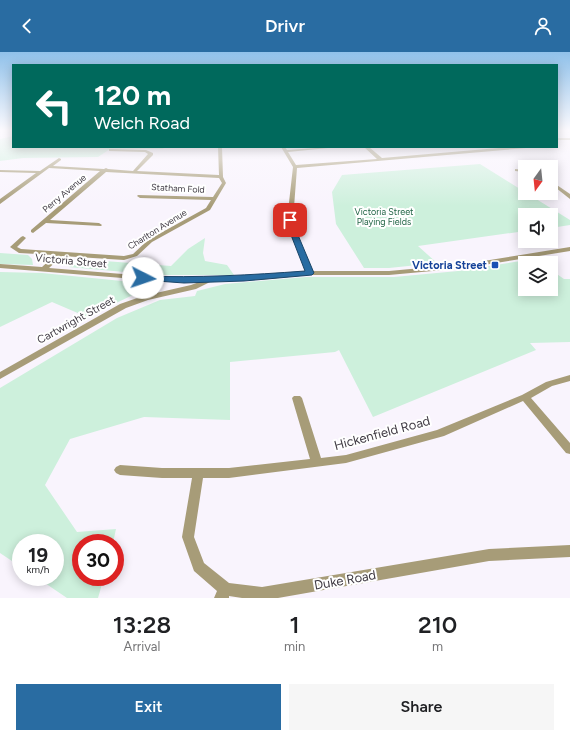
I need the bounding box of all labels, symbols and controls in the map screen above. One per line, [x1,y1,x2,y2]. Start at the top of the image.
icon: back [16,15,38,37]
text: Drivr [265,15,305,37]
icon: person [532,15,554,37]
text: 120 m [94,78,171,112]
icon: left [28,80,80,132]
text: Welch Road [94,112,190,134]
north arrow [518,160,558,200]
map controls [518,160,558,296]
street label: Perry Avenue [40,172,88,214]
street label: Statham Fold [151,181,205,195]
pin [273,203,307,237]
street label: Charlton Avenue [126,206,189,252]
park label: Victoria Street Playing Fields [355,206,414,227]
button: sound [518,208,558,248]
icon: arrive [279,209,301,231]
street label: Victoria Street [35,251,107,271]
button: layers [518,256,558,296]
position arrow [122,257,164,299]
place label: Victoria Street [412,259,488,272]
marker: Victoria Street [490,260,500,270]
street label: Cartwright Street [35,293,117,347]
street label: Hickenfield Road [332,413,432,453]
speed limit sign: 30 [72,534,124,586]
text: 19 [28,543,48,567]
text: km/h [27,563,49,576]
street label: Duke Road [313,567,377,593]
text: 13:28 [113,610,171,639]
text: 1 [290,610,300,639]
text: 210 [418,610,457,639]
text: Arrival [124,639,160,654]
text: min [284,639,305,654]
text: m [432,639,443,654]
button: Exit [16,684,281,730]
button: Share [289,684,554,730]

